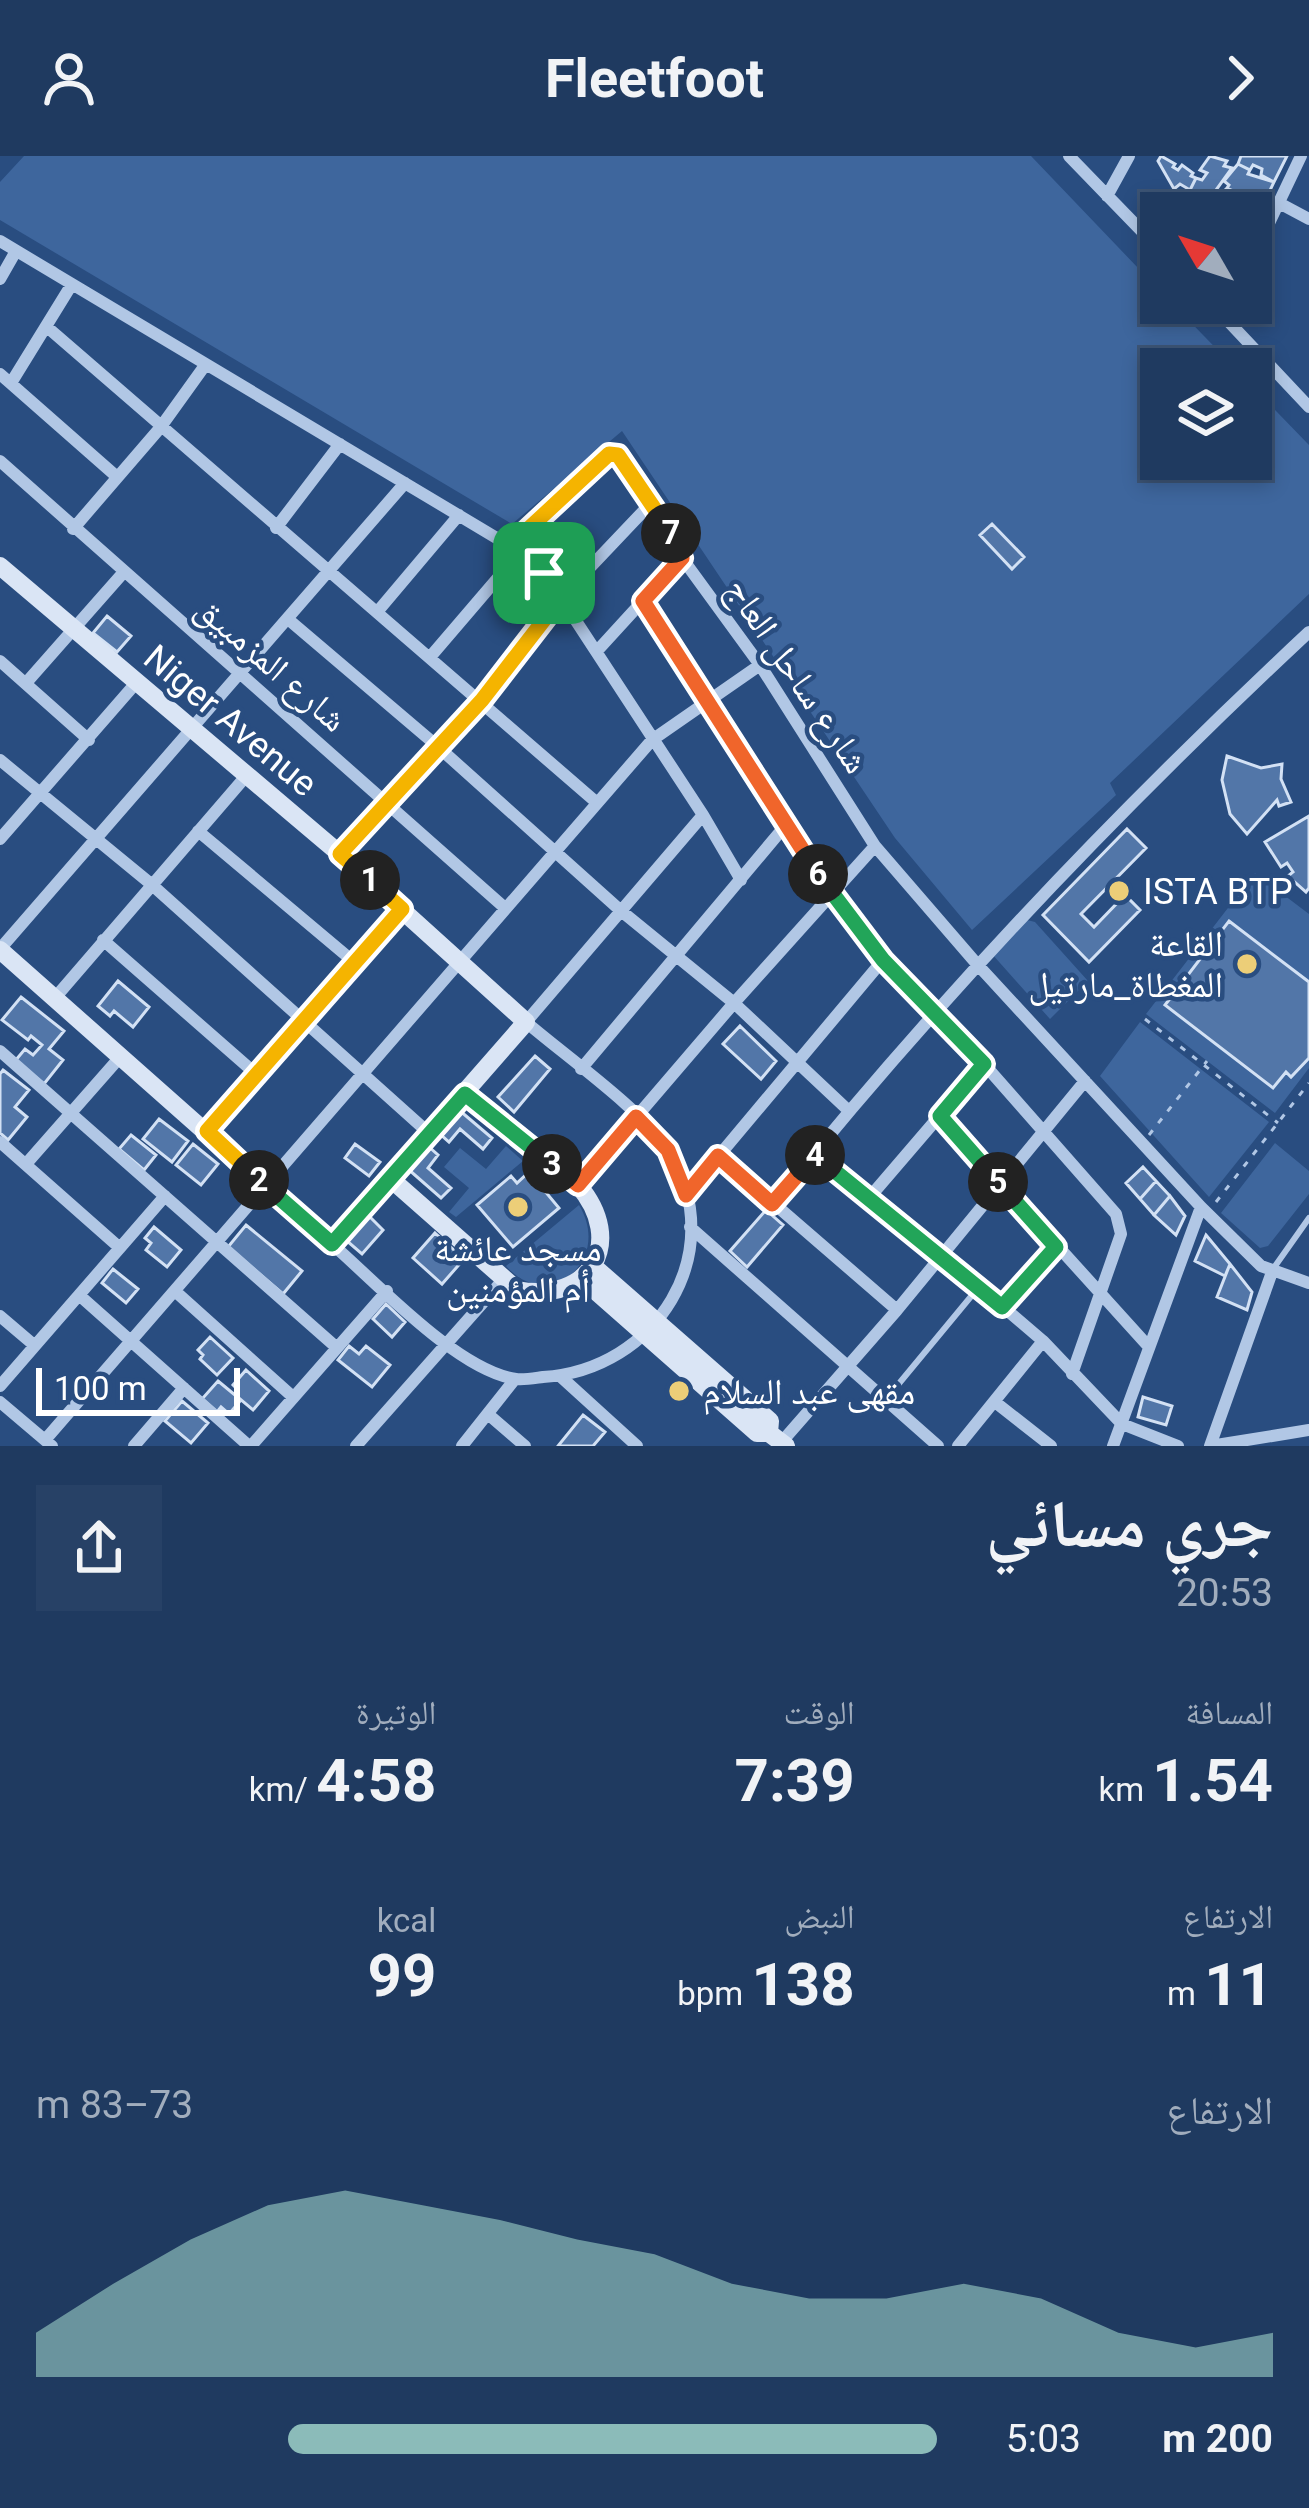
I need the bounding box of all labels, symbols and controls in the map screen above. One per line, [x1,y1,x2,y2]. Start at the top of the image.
icon: person [36,45,102,111]
icon: forward [1207,45,1273,111]
text: Fleetfoot [545,47,764,110]
north arrow [1140,192,1272,324]
map controls [1140,192,1272,480]
button: layers [1140,348,1272,480]
pin: 7 [641,503,701,563]
text: 7 [662,513,680,552]
pin [493,522,595,624]
icon: arrive [511,540,577,606]
street label: شارع ساحل العاج [716,570,878,782]
street label: شارع المزمبيق [187,587,355,741]
street label: Niger Avenue [135,636,325,805]
pin: 6 [788,844,848,904]
pin: 1 [340,850,400,910]
text: 6 [809,854,827,893]
text: 1 [361,860,379,899]
place label: ISTA BTP [1143,871,1293,913]
marker: ISTA BTP [1106,878,1132,904]
place label: القاعة المغطاة_مارتيل [1028,923,1223,1006]
marker: القاعة المغطاة_مارتيل [1234,951,1260,977]
pin: 4 [785,1125,845,1185]
pin: 3 [522,1134,582,1194]
text: 4 [806,1135,824,1174]
text: 3 [543,1144,561,1183]
pin: 2 [229,1150,289,1210]
pin: 5 [968,1152,1028,1212]
text: 2 [250,1160,268,1199]
text: 5 [989,1162,1007,1201]
marker: مسجد عائشة أم المؤمنين [505,1194,531,1220]
place label: مسجد عائشة أم المؤمنين [434,1228,602,1313]
scale bar [36,1362,240,1415]
text: 100 m [54,1369,147,1408]
place label: مقهى عبد السلام [703,1371,915,1415]
marker: مقهى عبد السلام [666,1378,692,1404]
button: share [36,1485,162,1611]
text: جري مسائي [986,1486,1273,1563]
text: 20:53 [1176,1570,1273,1616]
text: الوتيرة [356,1693,436,1732]
text: الوقت [784,1693,855,1732]
text: المسافة [1186,1693,1273,1732]
text: 4:58 [316,1745,436,1816]
text: 7:39 [734,1745,855,1816]
text: 1.54 [1152,1745,1273,1816]
text: /km [249,1770,316,1809]
text: km [1098,1770,1152,1809]
text: النبض [784,1897,855,1936]
text: الارتفاع [1183,1897,1273,1936]
text: kcal [377,1901,436,1940]
text: 99 [367,1940,436,2011]
text: 138 [751,1949,855,2020]
text: 11 [1204,1949,1273,2020]
text: bpm [677,1974,751,2013]
text: m [1167,1974,1204,2013]
text: 73–83 m [36,2082,193,2128]
text: الارتفاع [1167,2088,1273,2134]
text: 5:03 [1006,2416,1081,2462]
text: 200 m [1162,2416,1273,2462]

